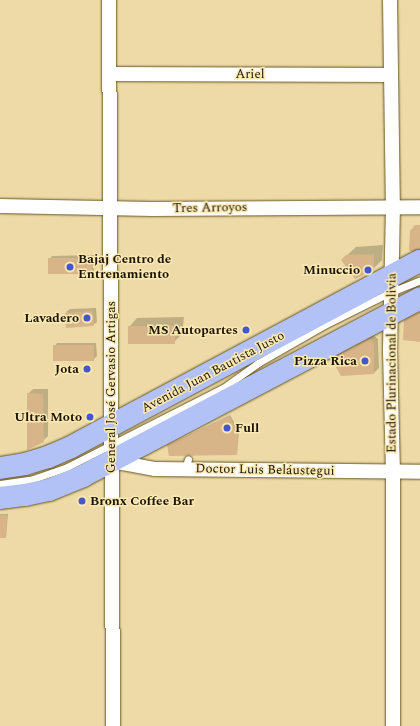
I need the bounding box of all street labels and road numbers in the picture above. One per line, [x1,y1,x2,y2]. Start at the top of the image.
street label: Ariel [235,66,265,82]
street label: Tres Arroyos [173,200,247,216]
street label: Estado Plurinacional de Bolivia [384,273,400,453]
street label: General José Gervasio Artigas [103,301,119,473]
street label: Avenida Juan Bautista Justo [139,328,287,416]
street label: Doctor Luis Beláustegui [195,461,335,479]

